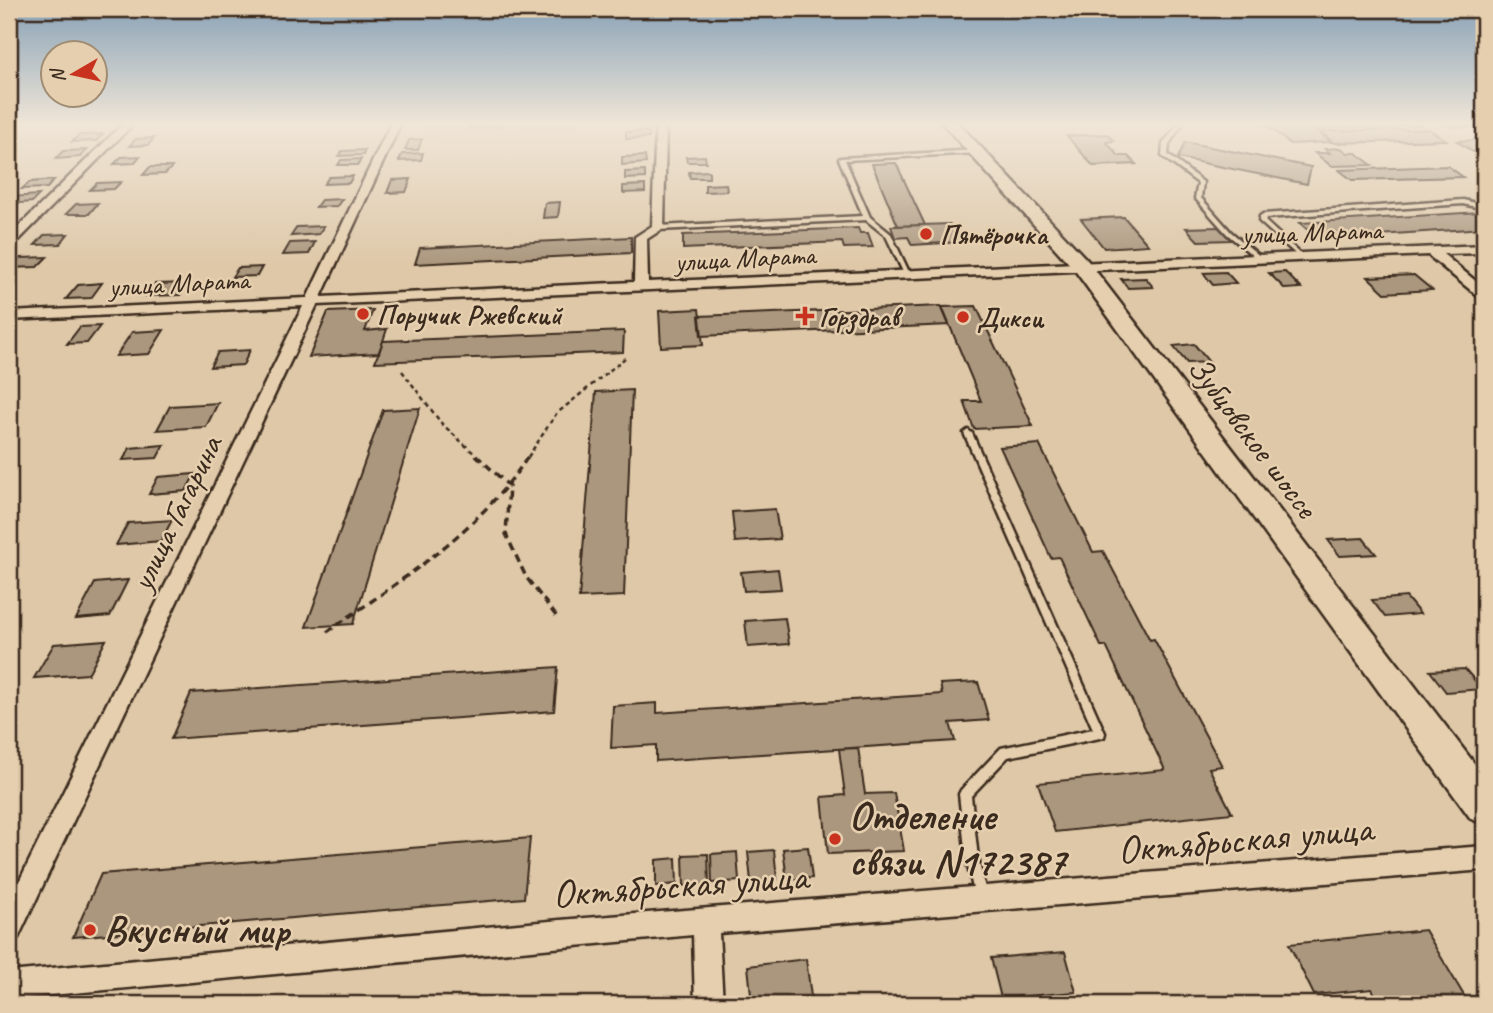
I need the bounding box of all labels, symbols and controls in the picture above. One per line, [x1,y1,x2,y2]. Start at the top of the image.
north arrow [38,38,108,108]
text: N [45,66,71,84]
street label: улица Марата [1239,212,1385,252]
place label: Пятёрочка [940,217,1049,252]
marker: Пятёрочка [918,226,934,242]
street label: улица Марата [672,237,819,279]
street label: улица Марата [106,262,253,304]
place label: Поручик Ржевский [377,297,564,333]
place label: Горздрав [819,299,904,335]
place label: Дикси [977,300,1045,335]
marker: Поручик Ржевский [355,306,371,322]
marker: Горздрав [797,308,813,324]
marker: Дикси [955,309,971,325]
street label: Зубцовское шоссе [1179,348,1329,528]
street label: улица Гагарина [120,426,233,599]
place label: Отделение связи N172387 [849,791,1070,887]
street label: Октябрьская улица [1116,803,1378,875]
marker: Отделение связи N172387 [827,831,843,847]
street label: Октябрьская улица [551,851,813,919]
place label: Вкусный мир [104,905,292,955]
marker: Вкусный мир [82,922,98,938]

